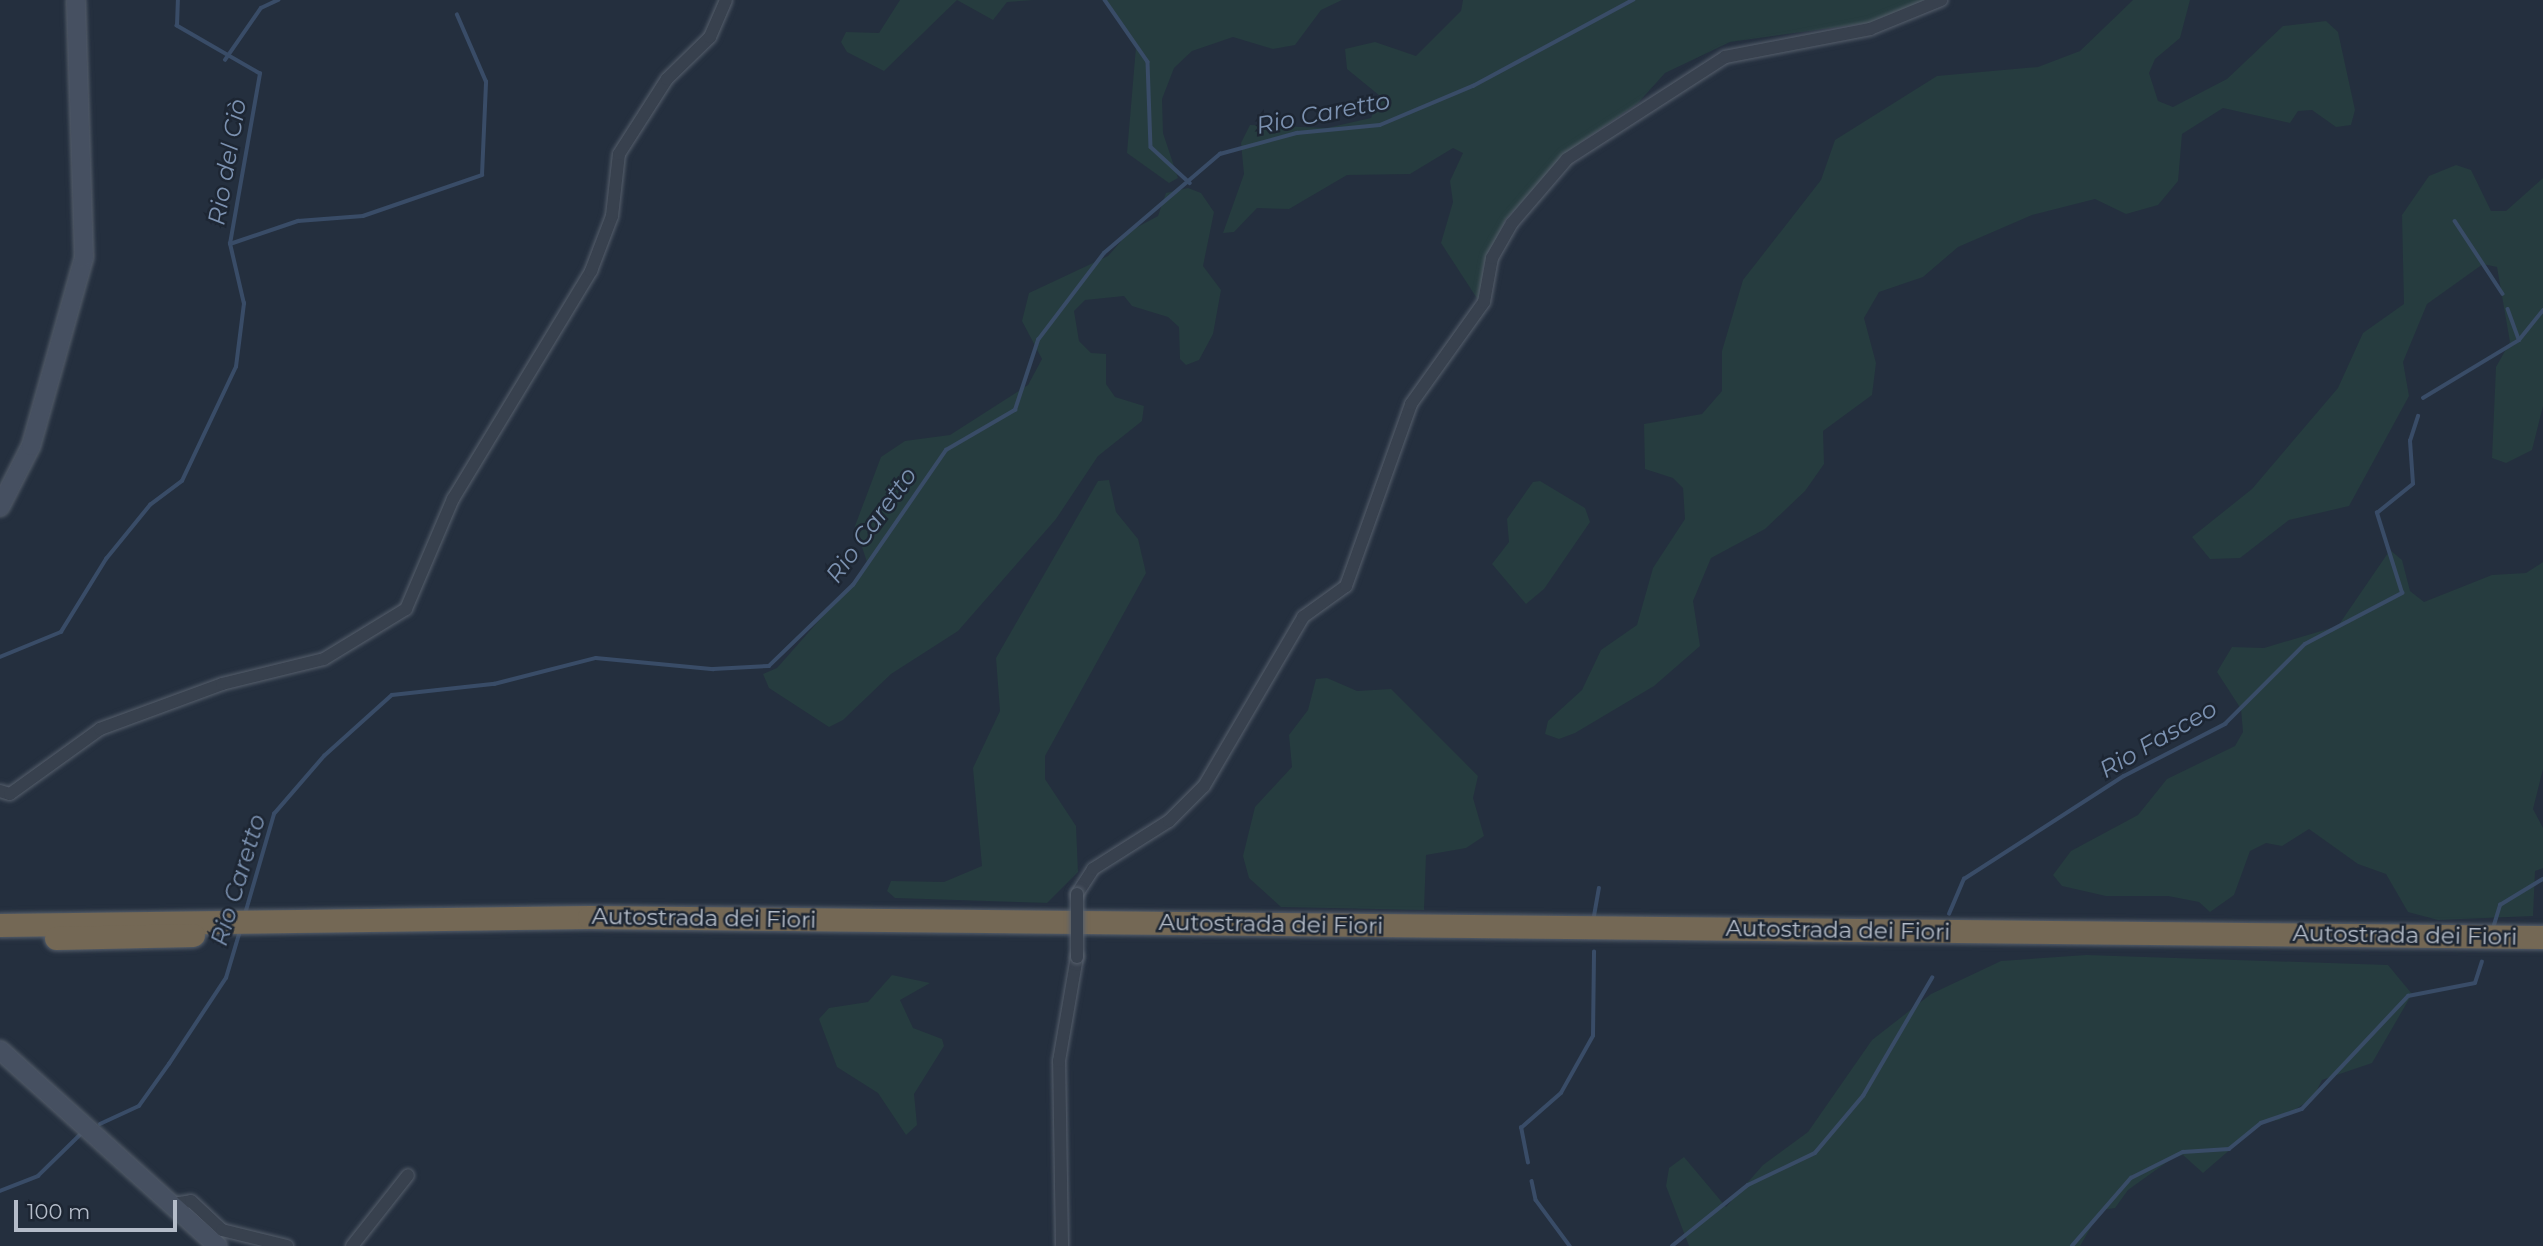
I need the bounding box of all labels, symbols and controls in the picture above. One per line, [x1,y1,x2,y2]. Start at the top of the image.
water label: Rio Caretto [1254,86,1392,140]
water label: Rio del Ciò [202,97,252,227]
water label: Rio Caretto [819,462,923,588]
water label: Rio Fasceo [2094,694,2222,784]
water label: Rio Caretto [204,811,272,949]
street label: Autostrada dei Fiori [591,902,817,934]
street label: Autostrada dei Fiori [1158,908,1384,940]
street label: Autostrada dei Fiori [1725,914,1951,946]
street label: Autostrada dei Fiori [2292,919,2518,951]
scale bar [18,1186,180,1230]
text: 100 m [27,1199,90,1224]

